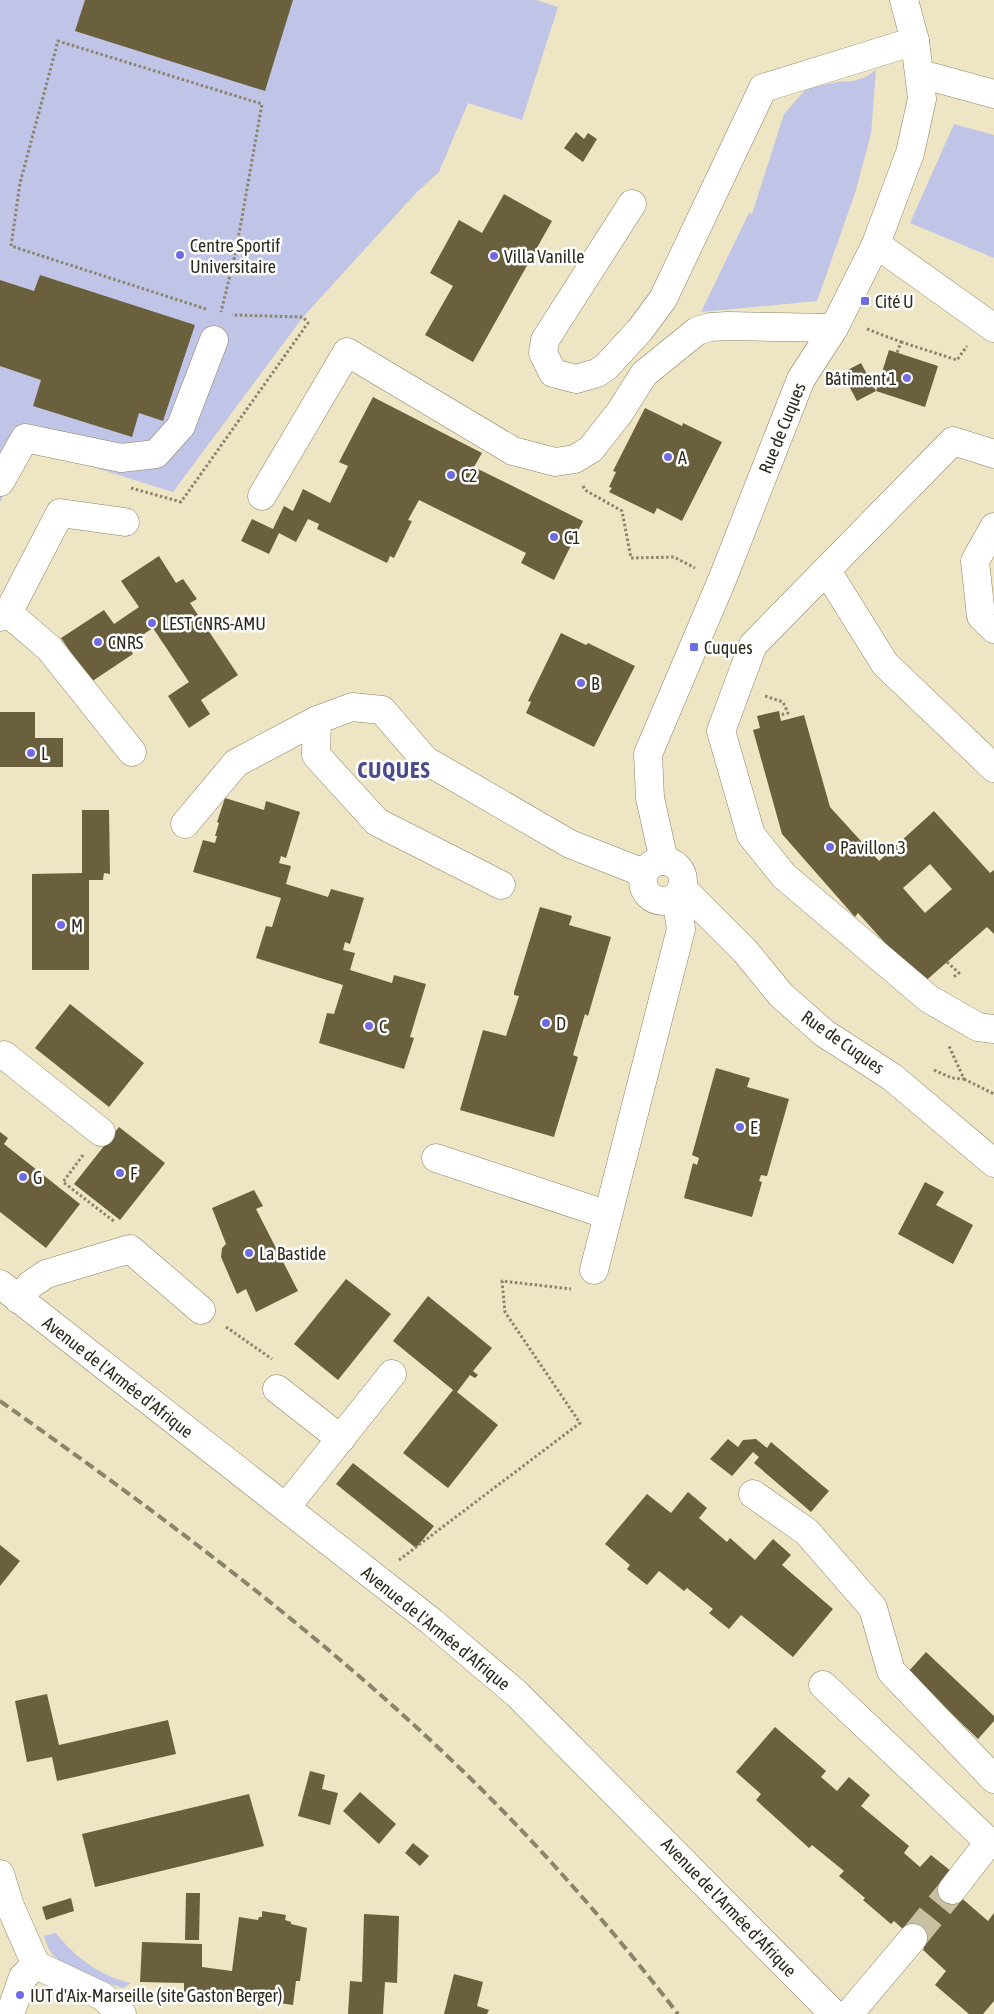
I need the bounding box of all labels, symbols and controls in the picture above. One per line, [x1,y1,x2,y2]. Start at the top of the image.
place label: Centre Sportif Universitaire [190,235,280,277]
place label: Villa Vanille [504,246,584,267]
marker: Centre Sportif Universitaire [174,249,186,261]
marker: Villa Vanille [488,250,500,262]
place label: Cité U [875,291,914,312]
marker: Cité U [859,295,871,307]
place label: Bâtiment 1 [825,368,897,389]
marker: Bâtiment 1 [901,372,913,384]
street label: Rue de Cuques [754,380,810,476]
place label: A [678,447,687,468]
marker: A [662,451,674,463]
place label: C2 [461,465,478,486]
marker: C2 [445,469,457,481]
place label: C1 [564,527,581,548]
marker: C1 [548,531,560,543]
place label: LEST CNRS-AMU [162,613,266,634]
marker: LEST CNRS-AMU [146,617,158,629]
place label: CNRS [108,632,144,653]
marker: CNRS [92,636,104,648]
place label: Cuques [704,637,753,658]
marker: Cuques [688,641,700,653]
place label: B [591,673,600,694]
marker: B [575,677,587,689]
place label: L [41,743,48,764]
marker: L [25,747,37,759]
district label: CUQUES [357,757,431,783]
place label: Pavillon 3 [840,837,906,858]
marker: Pavillon 3 [824,841,836,853]
place label: M [71,915,83,936]
marker: M [55,919,67,931]
street label: Rue de Cuques [798,1006,888,1078]
place label: D [556,1013,566,1034]
place label: C [379,1016,387,1037]
marker: D [540,1017,552,1029]
marker: C [363,1020,375,1032]
place label: E [750,1117,758,1138]
marker: E [734,1121,746,1133]
place label: F [130,1163,138,1184]
place label: G [33,1167,43,1188]
marker: F [114,1167,126,1179]
marker: G [17,1171,29,1183]
place label: La Bastide [259,1243,326,1264]
marker: La Bastide [243,1247,255,1259]
street label: Avenue de l'Armée d'Afrique [39,1312,197,1442]
street label: Avenue de l'Armée d'Afrique [357,1562,515,1694]
street label: Avenue de l'Armée d'Afrique [657,1833,801,1981]
place label: IUT d'Aix-Marseille (site Gaston Berger) [30,1985,282,2006]
marker: IUT d'Aix-Marseille (site Gaston Berger) [14,1989,26,2001]

